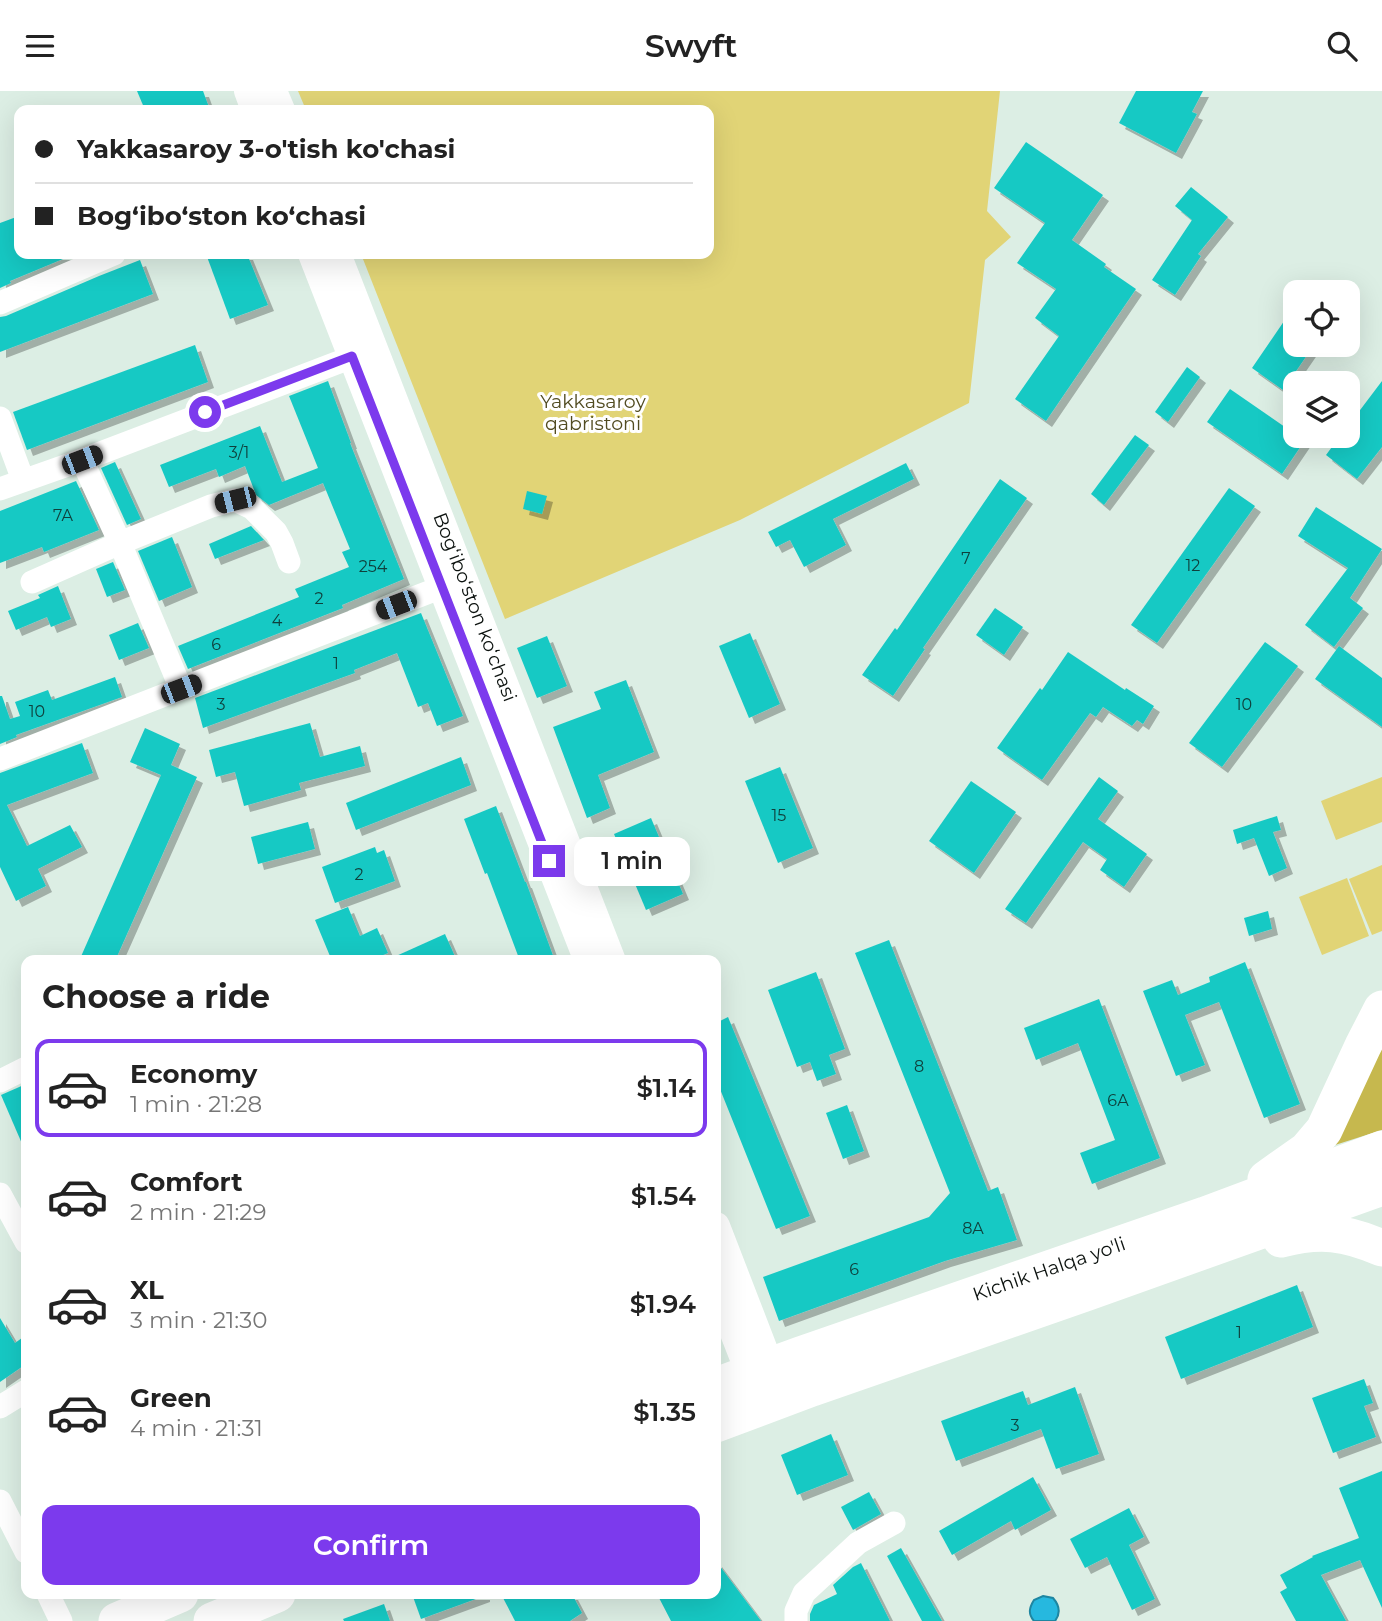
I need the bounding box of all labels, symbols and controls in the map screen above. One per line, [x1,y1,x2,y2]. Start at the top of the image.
text: Swyft [645,26,737,65]
icon: menu [21,27,59,65]
icon: search [1323,27,1361,65]
text: Yakkasaroy 3-o'tish ko'chasi [77,133,455,165]
text: Bogʻiboʻston koʻchasi [77,200,366,232]
map controls [1283,280,1360,448]
button: locate [1283,280,1360,357]
button: layers [1283,371,1360,448]
park label: Yakkasaroy qabristoni [540,390,646,435]
route start [189,396,221,428]
car [59,443,106,477]
house number: 3/1 [229,443,249,462]
car [213,485,258,515]
house number: 7A [53,506,73,525]
street label: Bogʻiboʻston koʻchasi [428,509,522,705]
house number: 7 [961,549,971,568]
house number: 12 [1186,556,1200,575]
house number: 254 [359,557,388,576]
car [373,588,420,622]
house number: 2 [314,589,324,608]
house number: 4 [272,611,283,630]
house number: 6 [211,635,221,654]
house number: 1 [333,654,339,673]
car [158,672,205,706]
house number: 3 [216,695,226,714]
house number: 10 [1236,695,1252,714]
house number: 10 [29,702,45,721]
house number: 15 [772,806,786,825]
callout: 1 min [574,837,689,885]
route end [533,845,565,877]
text: 1 min [601,847,663,875]
house number: 2 [354,865,364,884]
text: Choose a ride [42,977,270,1016]
icon: car [46,1057,109,1120]
house number: 8 [914,1057,924,1076]
text: Economy [130,1058,257,1090]
text: $1.14 [636,1072,696,1104]
text: 1 min · 21:28 [130,1090,262,1118]
house number: 6A [1107,1091,1129,1110]
icon: car [46,1165,109,1228]
text: Comfort [130,1166,242,1198]
text: $1.54 [631,1180,696,1212]
text: 2 min · 21:29 [130,1198,266,1226]
house number: 8A [962,1219,984,1238]
street label: Kichik Halqa yo'li [970,1232,1128,1306]
house number: 6 [849,1260,859,1279]
icon: car [46,1273,109,1336]
text: XL [130,1274,164,1306]
text: $1.94 [630,1288,696,1320]
text: 3 min · 21:30 [130,1306,267,1334]
house number: 1 [1236,1323,1242,1342]
icon: car [46,1381,109,1444]
text: Green [130,1382,212,1414]
text: $1.35 [633,1396,696,1428]
text: 4 min · 21:31 [130,1414,263,1442]
house number: 3 [1010,1416,1020,1435]
button: Confirm [42,1505,700,1585]

